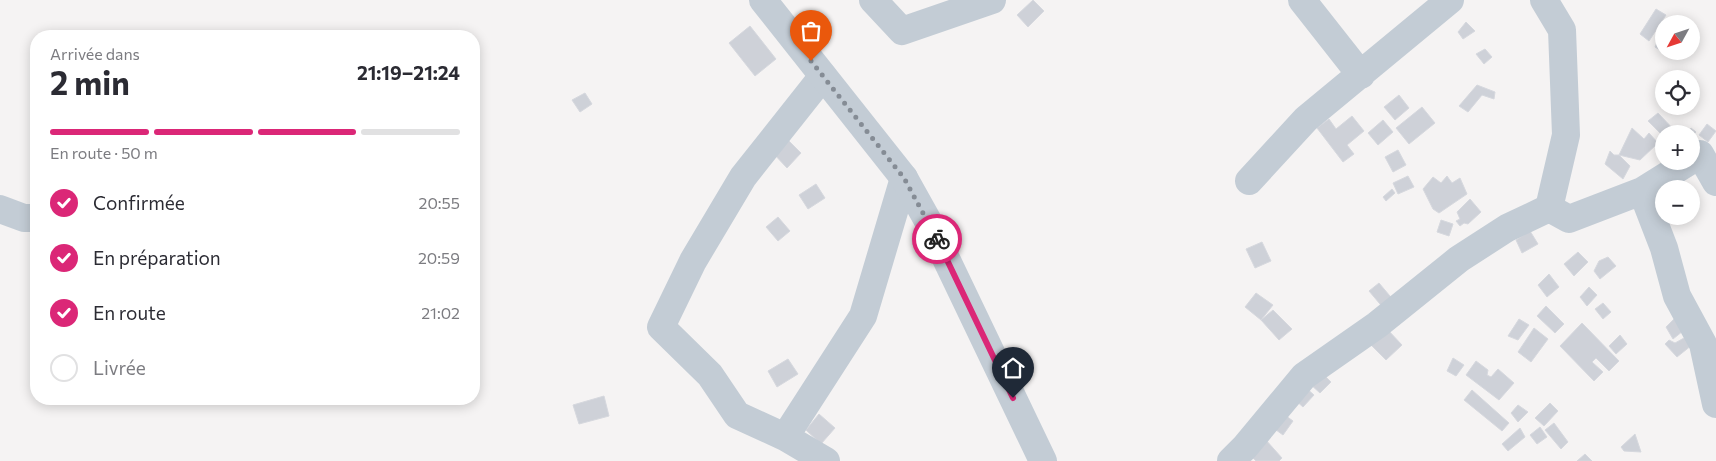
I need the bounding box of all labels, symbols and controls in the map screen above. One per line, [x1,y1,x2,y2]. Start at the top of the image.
pin [790,10,832,61]
north arrow [1655,15,1700,60]
map controls [1655,15,1700,225]
icon: bag [797,17,825,45]
text: Arrivée dans [50,44,140,63]
text: 21:19–21:24 [357,61,460,84]
text: 2 min [50,62,130,102]
button: locate [1655,70,1700,115]
button: + [1655,125,1700,170]
text: En route · 50 m [50,143,158,162]
button: − [1655,180,1700,225]
icon: check [50,189,78,217]
text: Confirmée [93,191,185,214]
text: 20:55 [419,193,460,212]
courier [912,214,962,264]
icon: bike [923,225,951,253]
icon: check [50,244,78,272]
text: En préparation [93,246,221,269]
text: 20:59 [418,248,460,267]
icon: check [50,299,78,327]
text: En route [93,301,166,324]
text: 21:02 [421,303,460,322]
pin [992,347,1034,398]
icon: home [999,354,1027,382]
text: Livrée [93,356,146,379]

